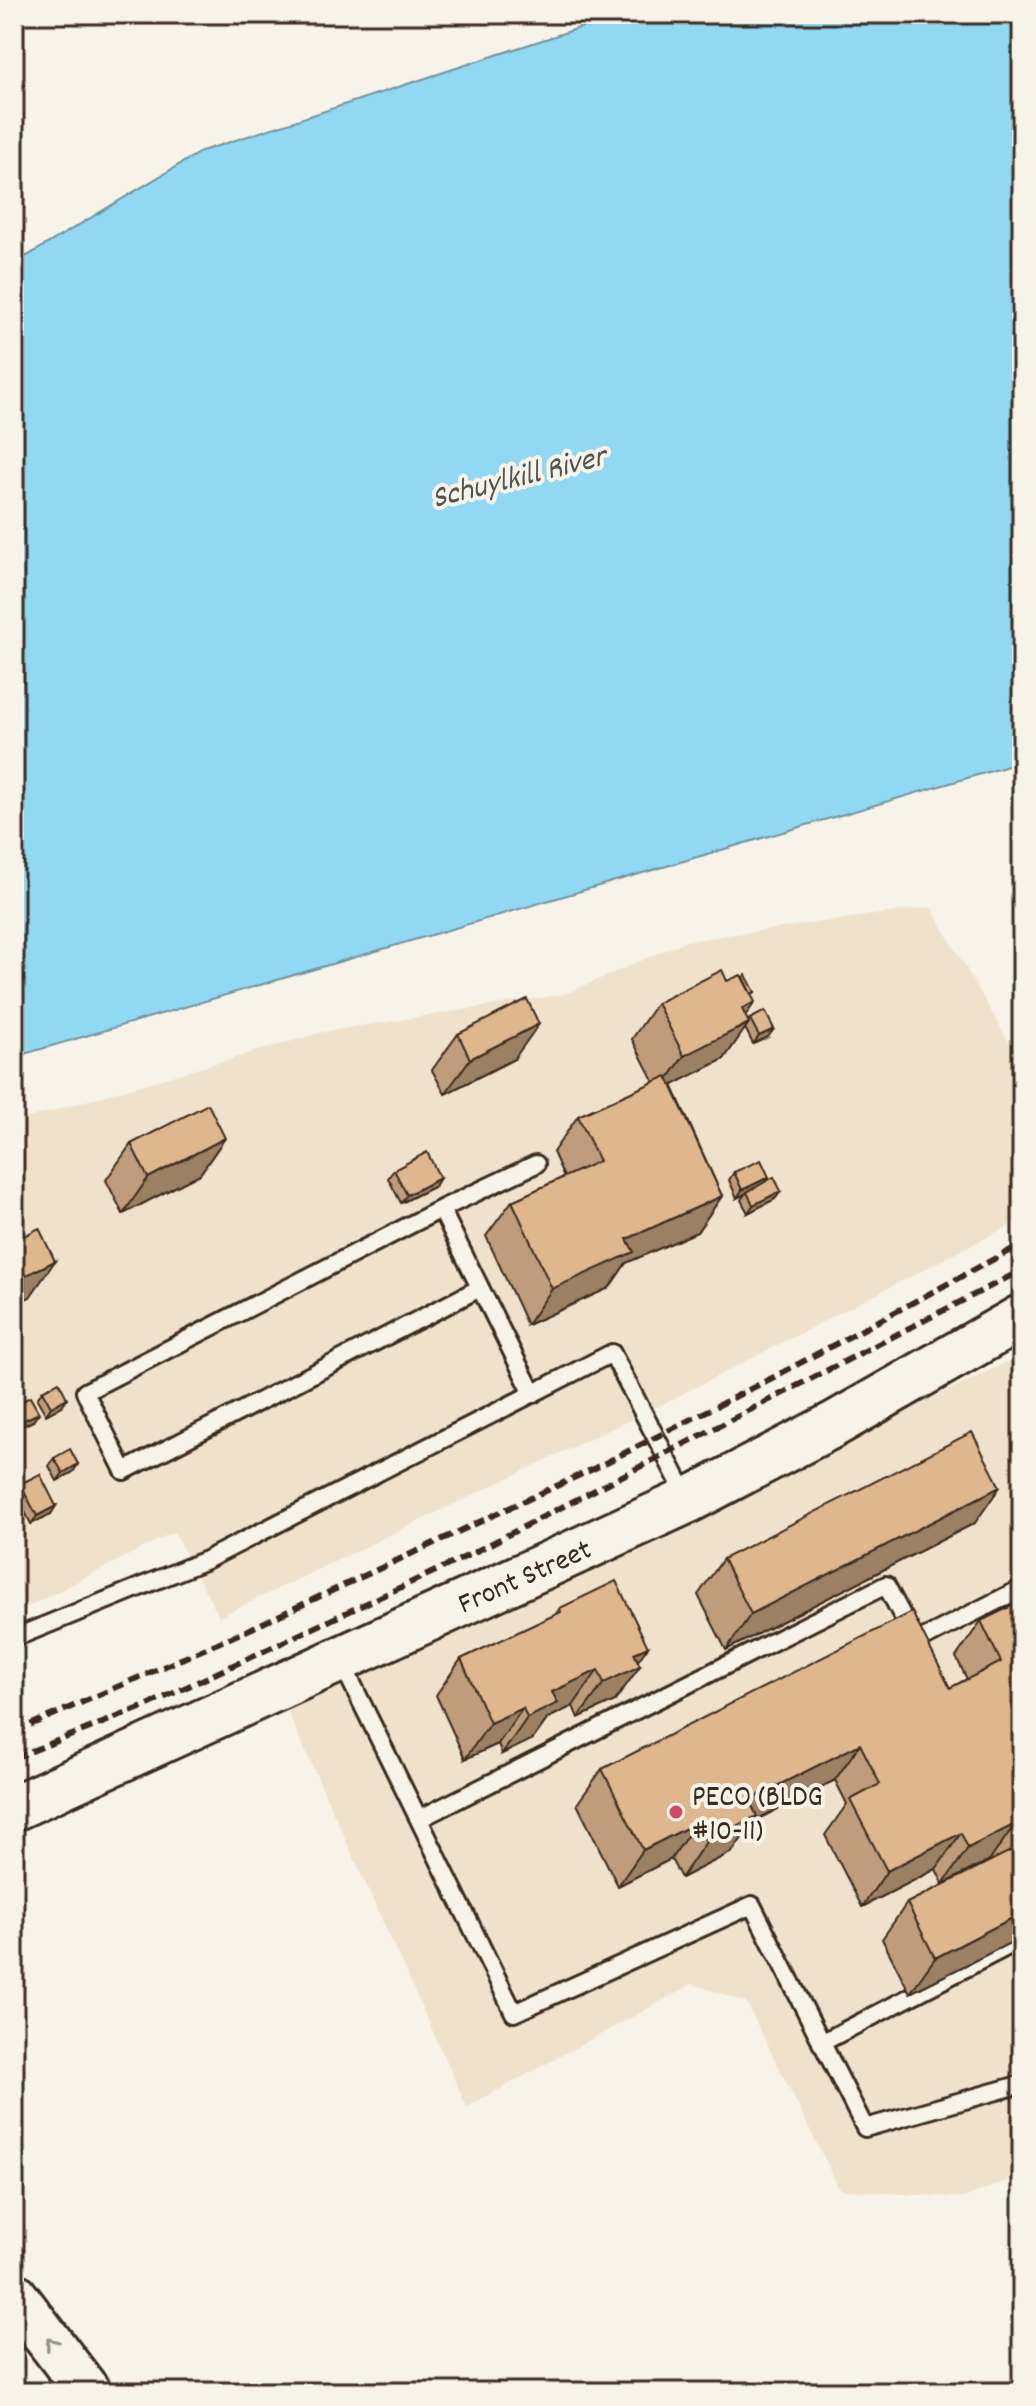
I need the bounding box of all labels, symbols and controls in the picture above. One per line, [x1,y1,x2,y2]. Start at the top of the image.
water label: Schuylkill River [427,435,614,524]
street label: Front Street [452,1530,600,1628]
place label: PECO (BLDG #10-11) [692,1778,823,1855]
marker: PECO (BLDG #10-11) [667,1803,685,1821]
one-way arrow [46,2338,60,2352]

